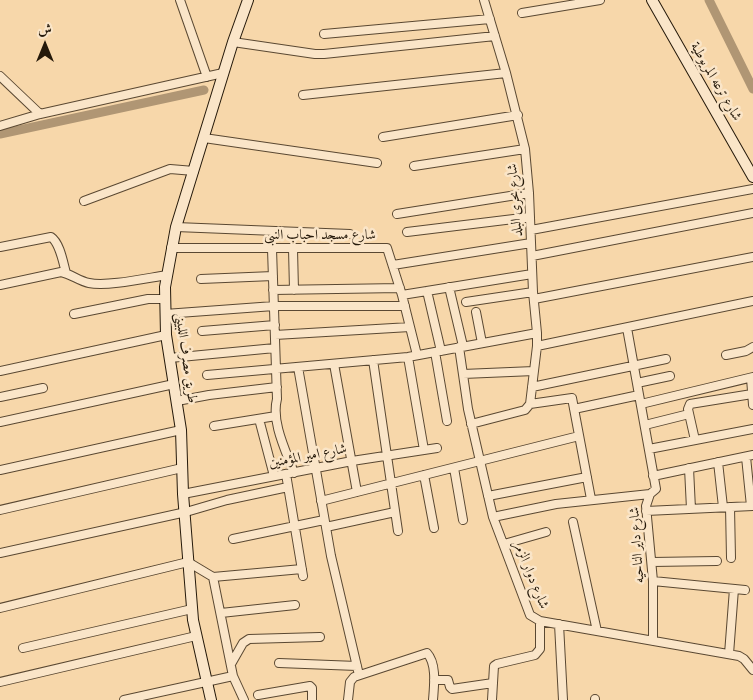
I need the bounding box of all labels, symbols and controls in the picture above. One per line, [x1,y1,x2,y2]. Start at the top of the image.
north arrow [20,20,70,70]
text: ش [38,21,52,39]
street label: شارع ترعه المريوطية [686,40,744,124]
street label: شارع بحرى البلد [505,163,527,237]
street label: شارع مسجد احباب النبى [264,228,376,244]
street label: طريق مصرف اللبينى [170,312,200,404]
street label: شارع امير المؤمنين [268,441,348,473]
street label: شارع داير الناحيه [627,506,649,584]
street label: شارع دوار الزمر [509,538,551,612]

